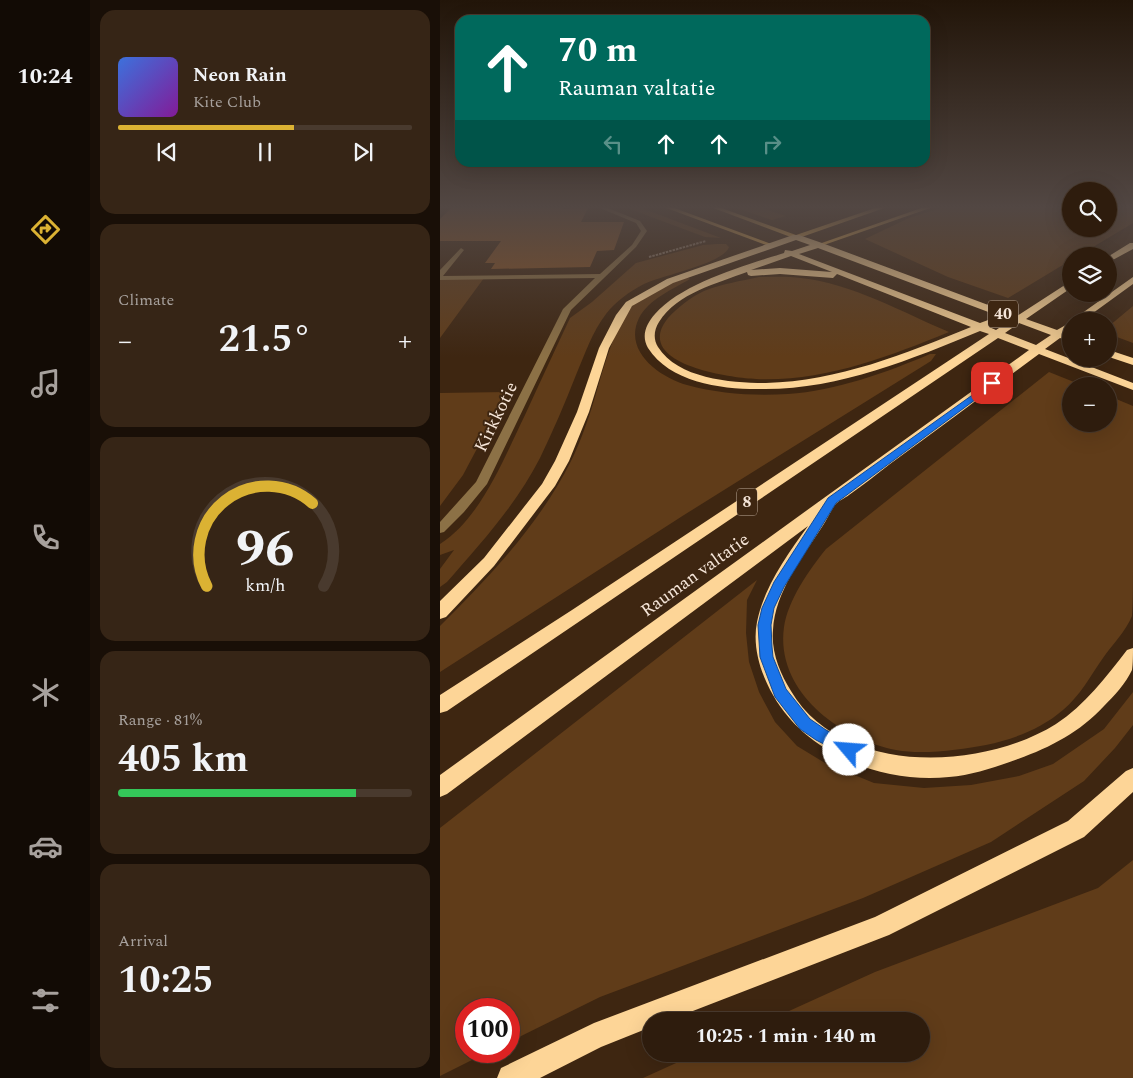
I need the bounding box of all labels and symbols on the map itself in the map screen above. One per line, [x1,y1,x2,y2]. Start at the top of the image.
road number: 40 [988,300,1018,328]
pin [971,362,1013,404]
street label: Kirkkotie [467,377,525,457]
road number: 8 [737,488,757,516]
street label: Rauman valtatie [635,526,755,624]
position arrow [822,723,874,775]
speed limit sign: 100 [455,998,520,1063]

